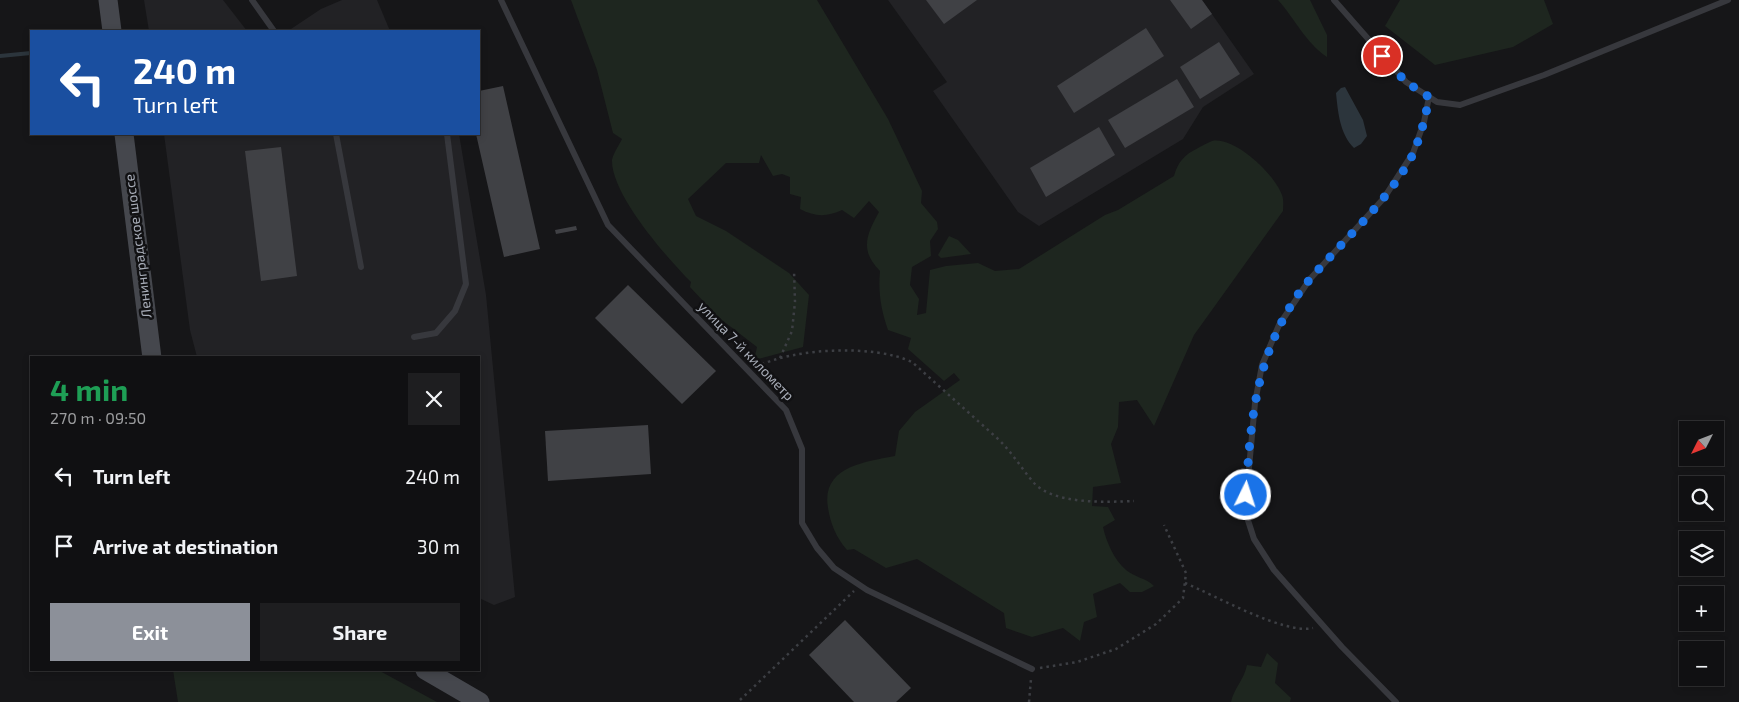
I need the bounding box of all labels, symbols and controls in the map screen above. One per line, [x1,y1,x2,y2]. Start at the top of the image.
pin [1361,35,1403,77]
icon: arrive [1368,42,1396,70]
text: 240 m [133,49,236,91]
icon: left [50,50,115,115]
text: Turn left [133,91,218,117]
street label: Ленинградское шоссе [120,173,155,319]
street label: улица 7-й километр [695,298,798,404]
text: 4 min [50,371,128,407]
button: close [408,373,460,425]
text: 270 m · 09:50 [50,408,146,427]
north arrow [1679,421,1724,466]
map controls [1679,421,1724,686]
icon: left [50,462,78,490]
text: Turn left [93,465,170,488]
text: 240 m [405,465,460,488]
position arrow [1219,468,1271,520]
button: search [1679,476,1724,521]
button: layers [1679,531,1724,576]
icon: arrive [50,532,78,560]
text: Arrive at destination [93,535,278,558]
text: 30 m [417,535,460,558]
button: + [1679,586,1724,631]
button: Exit [50,603,250,661]
button: Share [260,603,460,661]
button: − [1679,641,1724,686]

